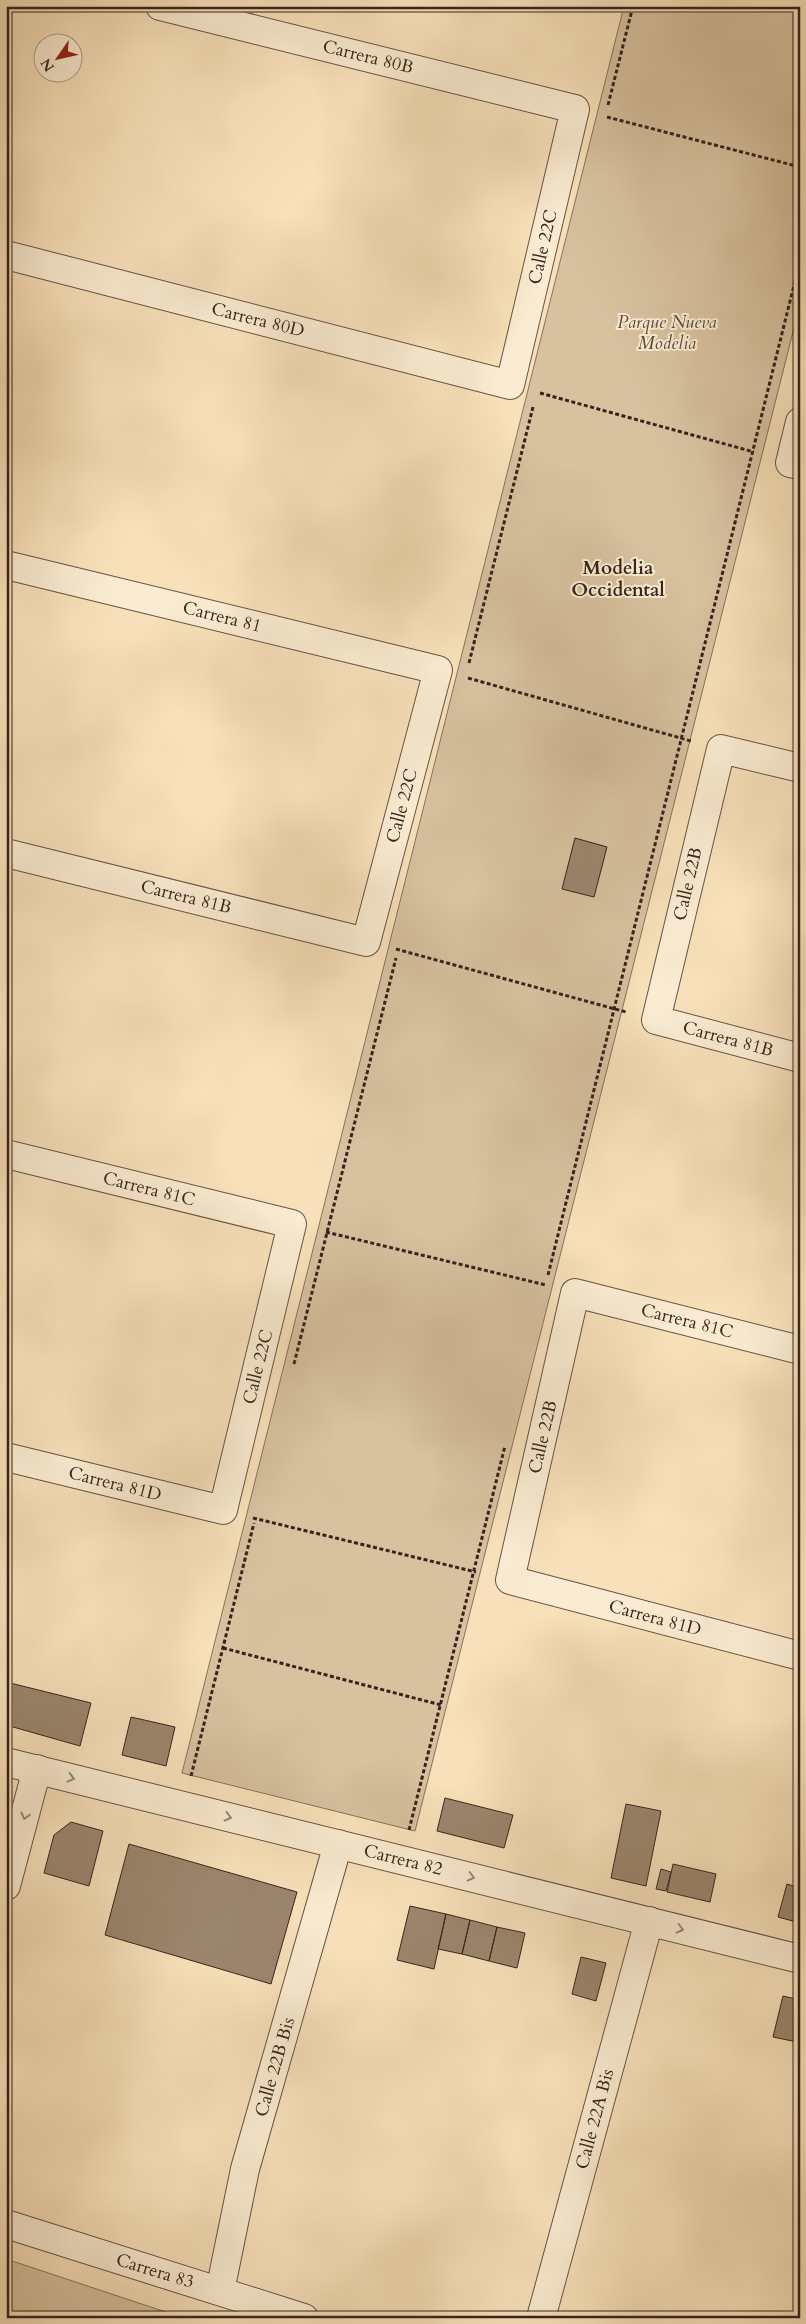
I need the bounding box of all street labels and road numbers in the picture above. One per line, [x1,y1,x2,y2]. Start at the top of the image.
street label: Carrera 80B [320,34,416,80]
street label: Calle 22C [522,207,564,287]
street label: Carrera 80D [209,296,307,344]
street label: Carrera 81 [180,595,264,639]
street label: Calle 22C [380,766,424,846]
street label: Calle 22B [667,845,709,923]
street label: Carrera 81B [138,874,234,920]
street label: Carrera 81B [680,1015,776,1063]
street label: Carrera 81C [100,1165,198,1213]
street label: Carrera 81C [638,1297,736,1345]
street label: Calle 22C [237,1327,279,1407]
street label: Calle 22B [522,1398,564,1476]
street label: Carrera 81D [66,1460,164,1508]
street label: Carrera 81D [606,1594,704,1642]
street label: Carrera 82 [361,1838,445,1882]
street label: Calle 22B Bis [249,2014,301,2120]
street label: Calle 22A Bis [570,2066,620,2172]
street label: Carrera 83 [113,2247,197,2295]

